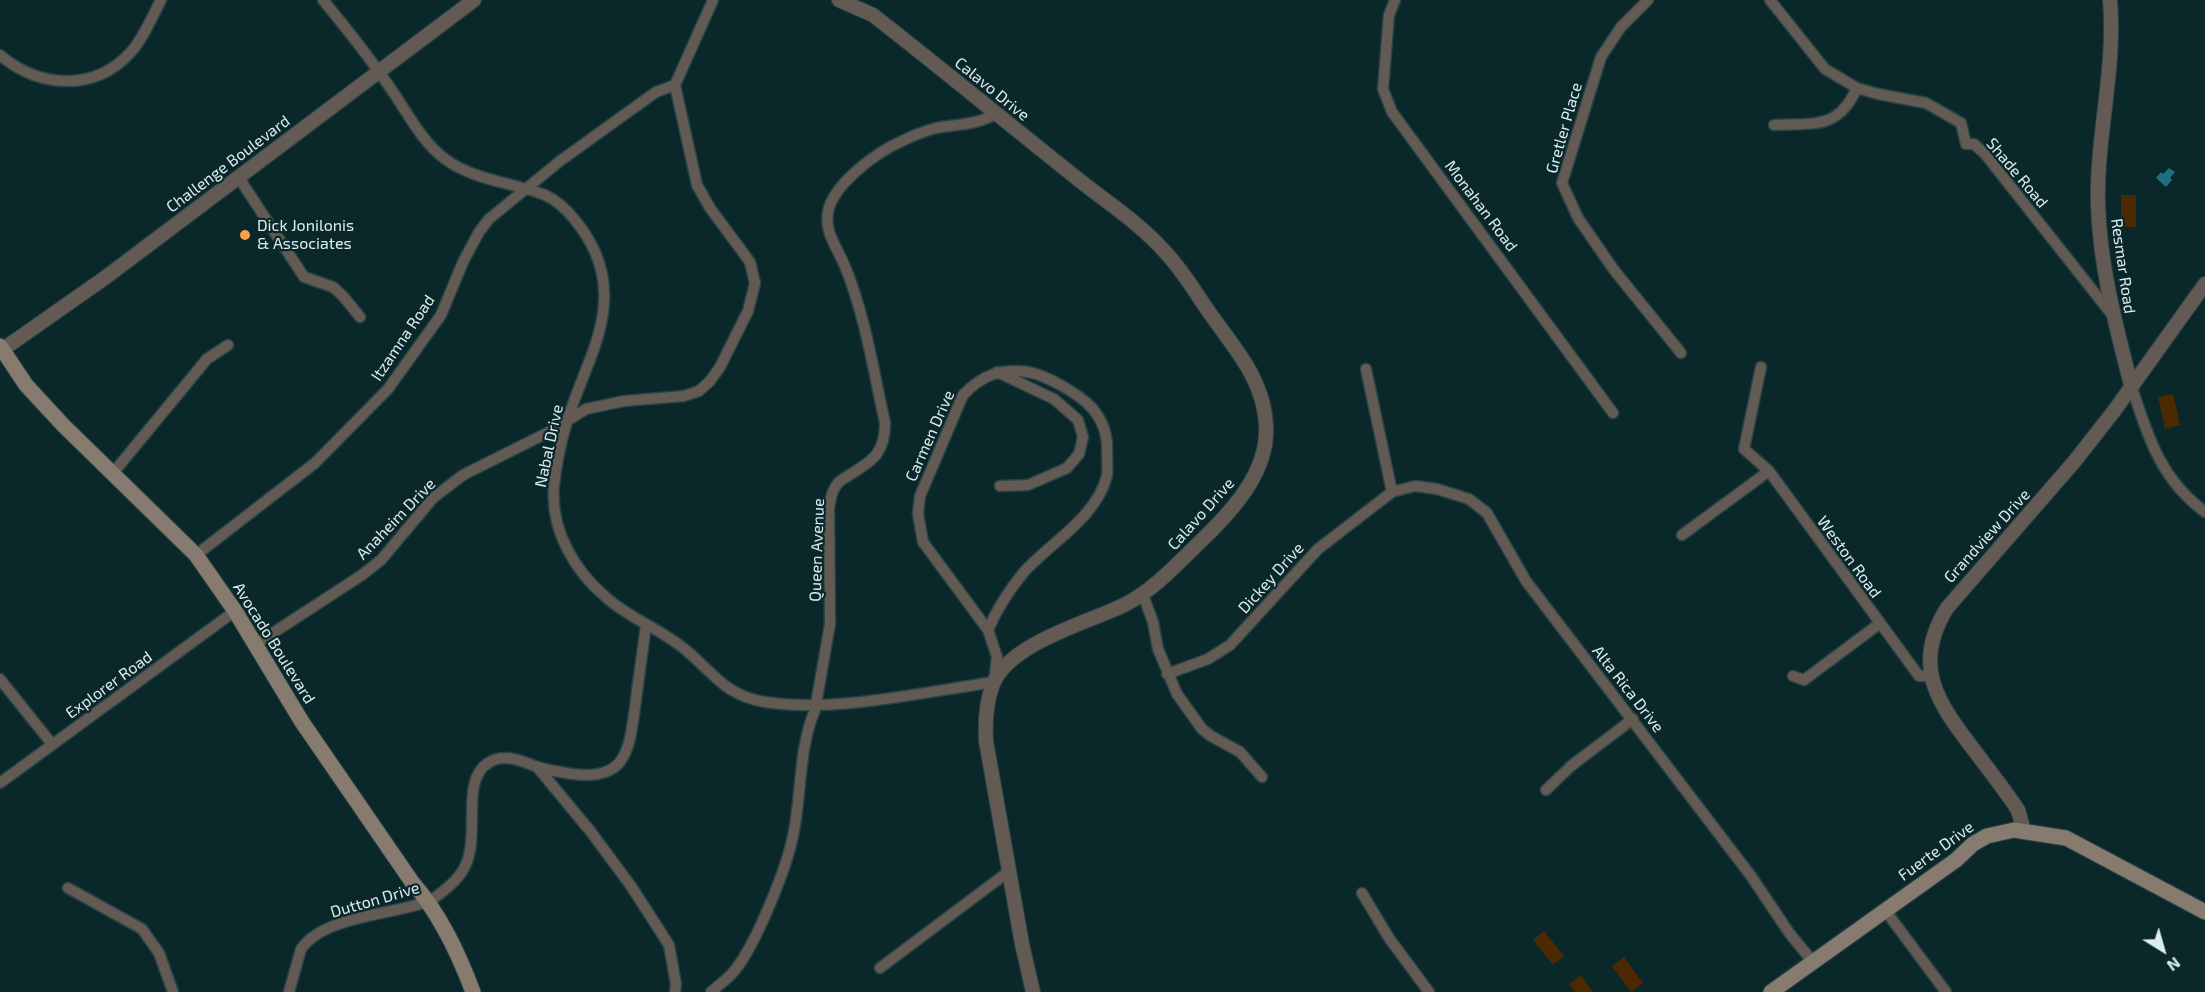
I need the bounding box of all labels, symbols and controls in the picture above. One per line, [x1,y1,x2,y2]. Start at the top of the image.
street label: Calavo Drive [951,53,1033,125]
street label: Gretler Place [1542,80,1586,176]
street label: Challenge Boulevard [162,111,294,217]
street label: Shade Road [1982,134,2052,212]
street label: Monahan Road [1441,157,1521,255]
place label: Dick Jonilonis & Associates [257,216,354,254]
street label: Resmar Road [2107,217,2139,315]
marker: Dick Jonilonis & Associates [238,228,252,242]
street label: Itzamna Road [367,291,439,385]
street label: Carmen Drive [901,387,959,485]
street label: Nabal Drive [531,403,567,489]
street label: Anaheim Drive [352,474,440,564]
street label: Calavo Drive [1164,474,1238,554]
street label: Grandview Drive [1940,485,2034,587]
street label: Queen Avenue [806,498,828,602]
street label: Weston Road [1813,512,1885,602]
street label: Dickey Drive [1234,539,1308,617]
street label: Avocado Boulevard [229,579,319,707]
street label: Alta Rica Drive [1588,642,1668,736]
street label: Explorer Road [62,647,156,723]
street label: Fuerte Drive [1894,817,1978,885]
street label: Dutton Drive [328,878,422,922]
north arrow [2133,920,2193,980]
text: N [2164,954,2184,976]

